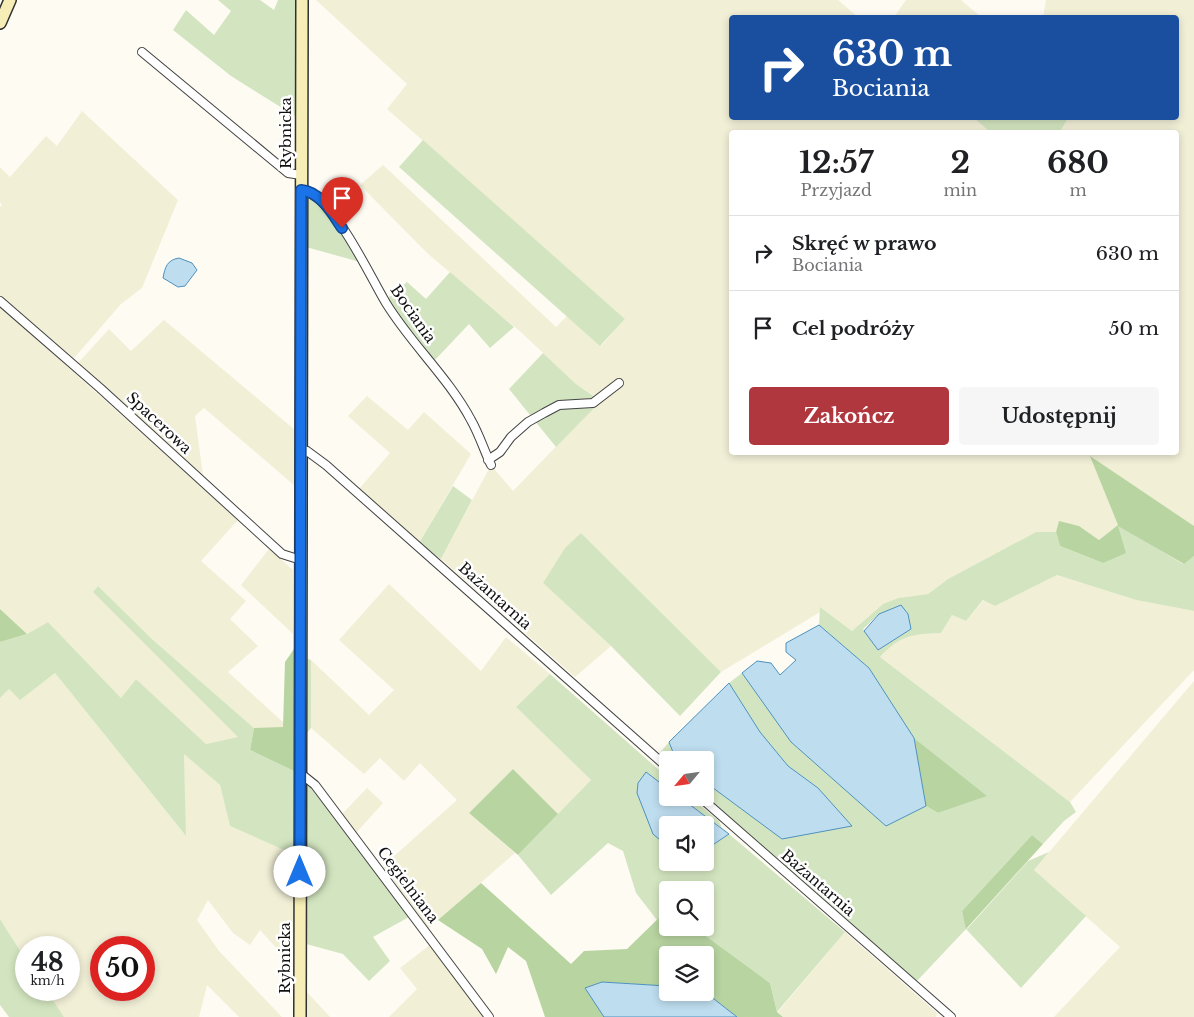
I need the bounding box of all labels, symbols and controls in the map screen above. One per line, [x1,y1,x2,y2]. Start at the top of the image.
text: 630 m [832,32,952,75]
icon: right [749,35,814,100]
text: Bociania [832,75,930,102]
street label: Rybnicka [276,96,295,169]
text: 12:57 [799,144,873,181]
text: 2 [951,144,970,181]
text: 680 [1047,144,1109,181]
pin [321,177,363,228]
text: Przyjazd [801,180,872,200]
text: min [943,180,977,200]
text: m [1069,180,1087,200]
icon: arrive [328,184,356,212]
text: Skręć w prawo [792,232,937,255]
icon: right [749,239,777,267]
text: 630 m [1096,242,1159,265]
text: Bociania [792,255,863,275]
street label: Bociania [387,281,441,347]
icon: arrive [749,314,777,342]
text: Cel podróży [792,317,914,340]
text: 50 m [1109,317,1159,340]
button: Zakończ [749,387,949,445]
button: Udostępnij [959,387,1159,445]
street label: Spacerowa [123,388,196,458]
street label: Bażantarnia [455,558,536,634]
north arrow [659,751,714,806]
map controls [659,751,714,1001]
button: sound [659,816,714,871]
street label: Cegielniana [374,843,444,927]
position arrow [273,845,325,897]
street label: Bażantarnia [777,845,860,920]
button: search [659,881,714,936]
street label: Rybnicka [275,921,294,994]
speed limit sign: 50 [90,936,155,1001]
button: layers [659,946,714,1001]
text: 48 [31,947,64,978]
text: km/h [30,973,65,988]

